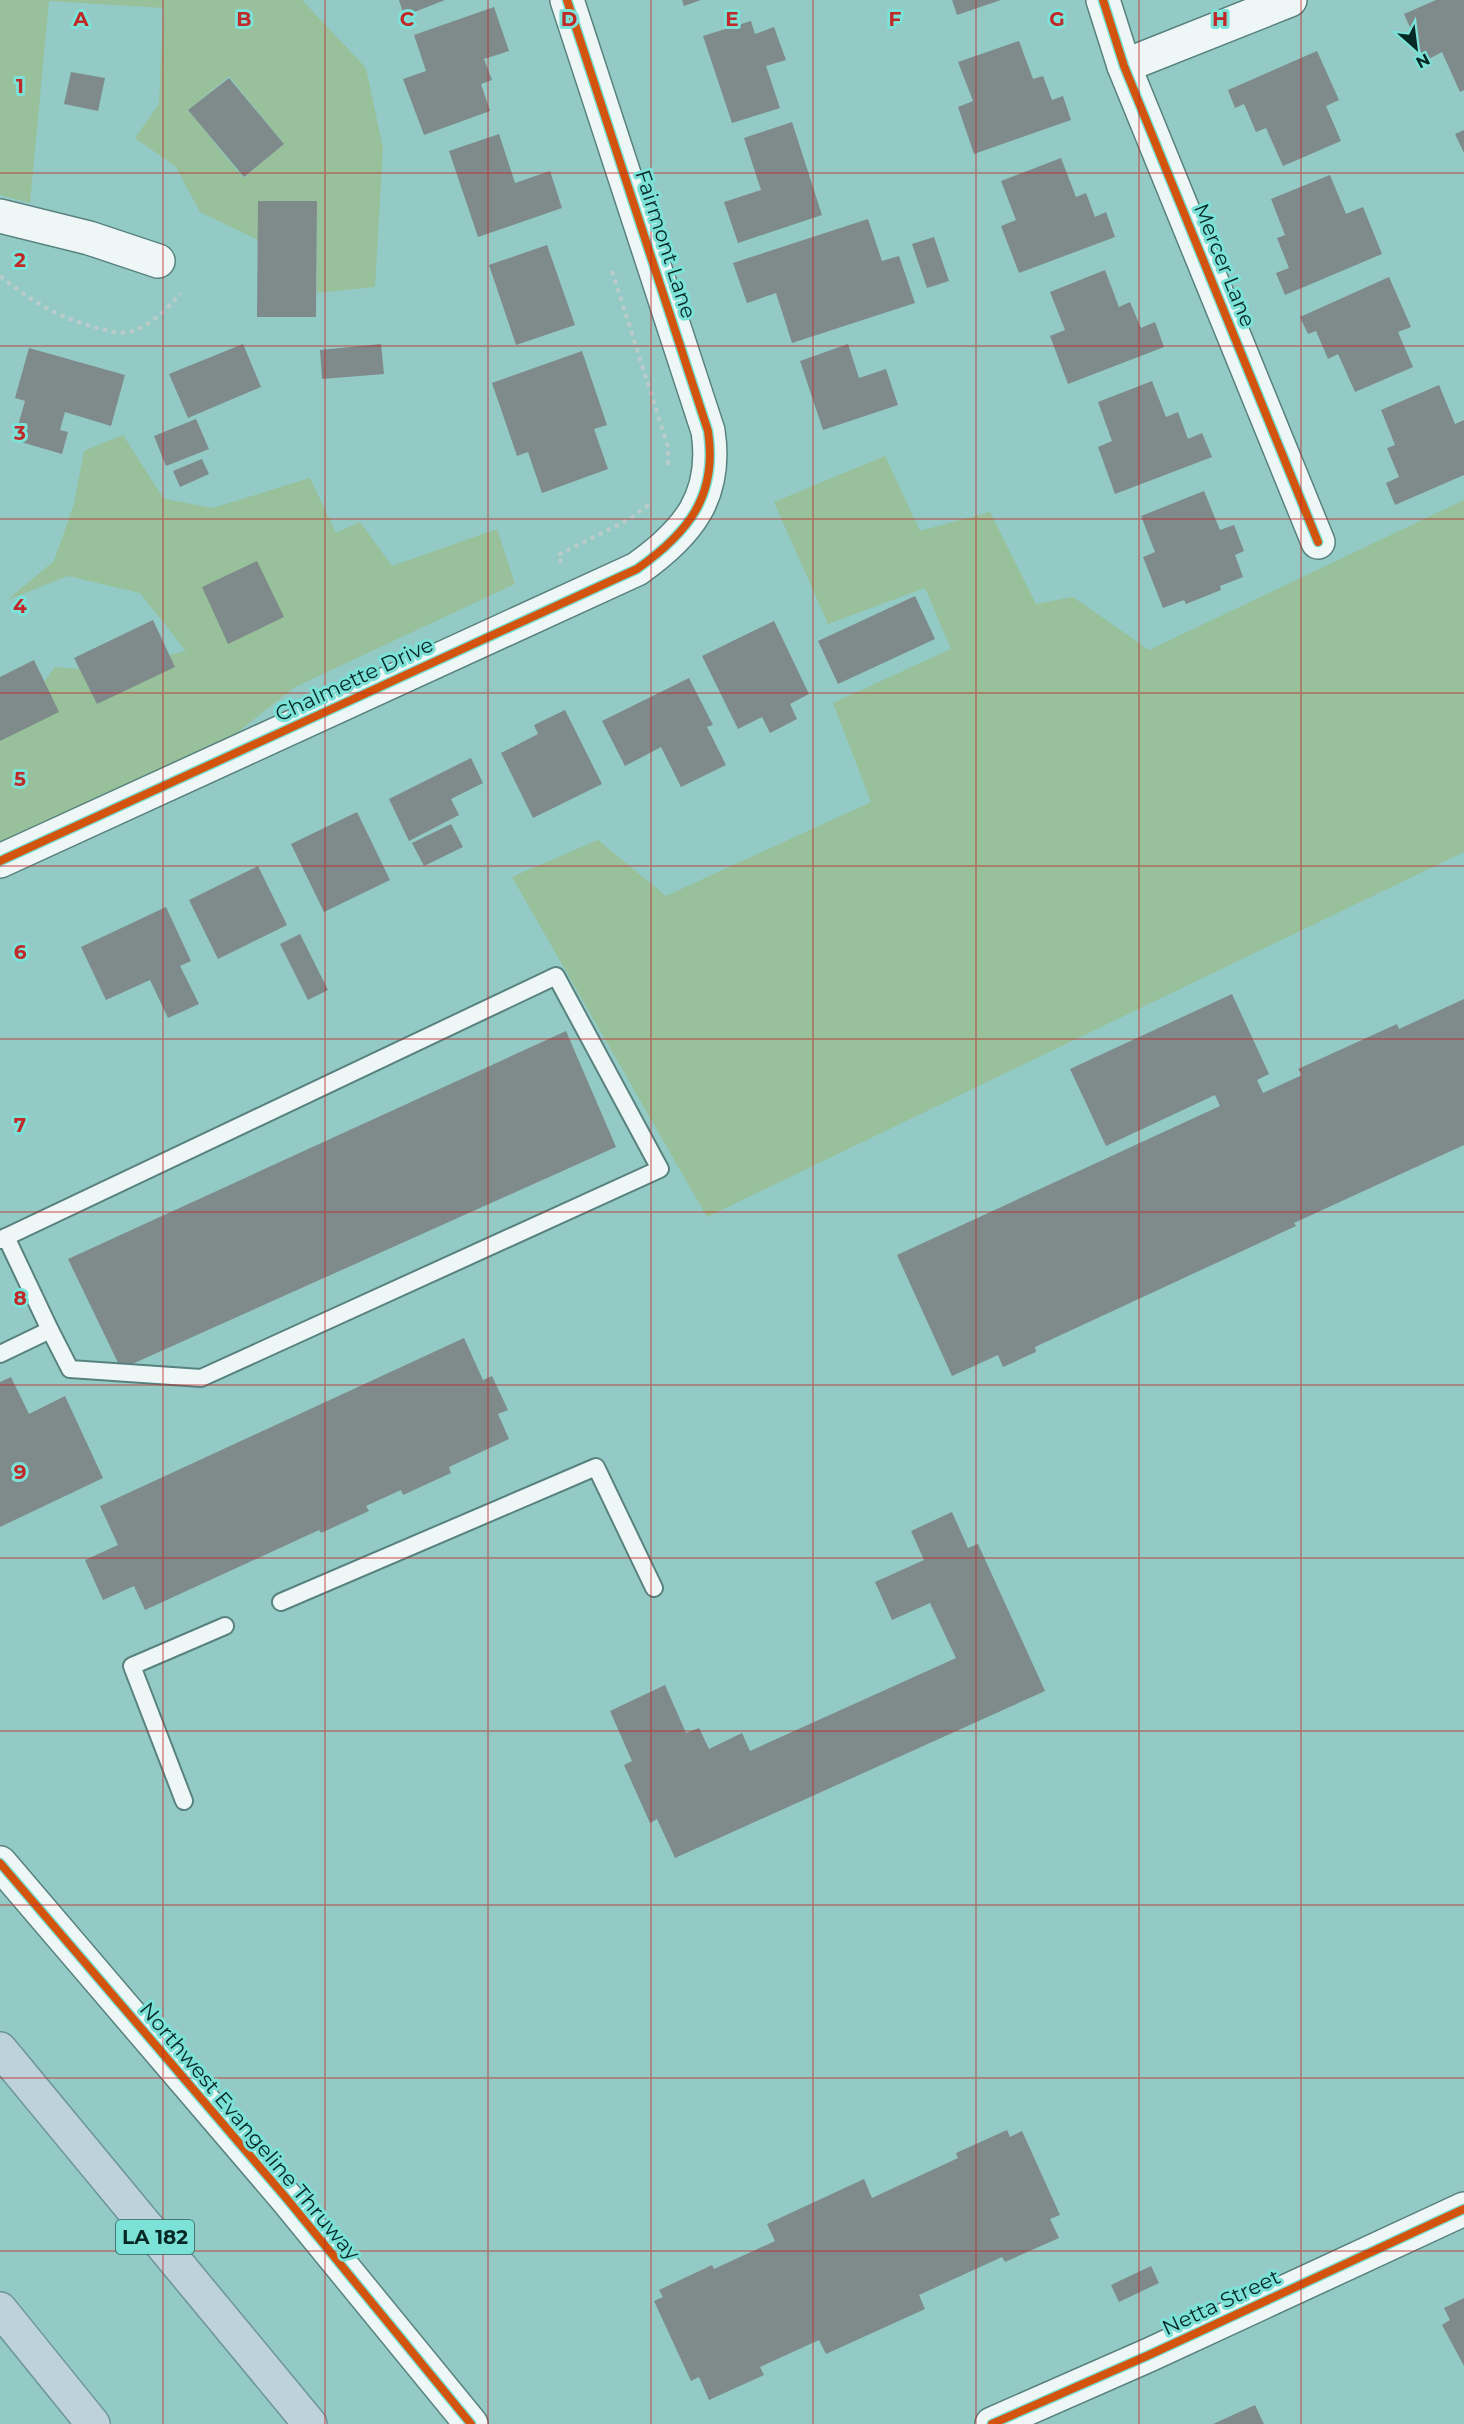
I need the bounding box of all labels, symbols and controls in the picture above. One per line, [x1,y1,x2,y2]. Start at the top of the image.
text: A [72,7,89,31]
text: B [236,7,252,31]
text: C [400,7,415,31]
text: D [561,7,577,31]
text: E [725,7,739,31]
text: F [889,7,902,31]
text: G [1049,7,1065,31]
text: H [1212,7,1228,31]
north arrow [1386,18,1446,78]
text: N [1413,49,1433,72]
text: 1 [16,74,24,98]
street label: Fairmont Lane [630,167,702,321]
street label: Mercer Lane [1189,200,1261,330]
text: 2 [14,248,26,272]
text: 3 [13,421,26,445]
text: 4 [13,594,27,618]
street label: Chalmette Drive [271,631,437,727]
text: 5 [14,767,26,791]
text: 6 [14,940,27,964]
text: 7 [14,1113,26,1137]
text: 8 [13,1286,27,1310]
text: 9 [14,1460,26,1484]
street label: Northwest Evangeline Thruway [135,1997,366,2265]
road number: LA 182 [116,2220,194,2254]
street label: Netta Street [1158,2264,1284,2340]

